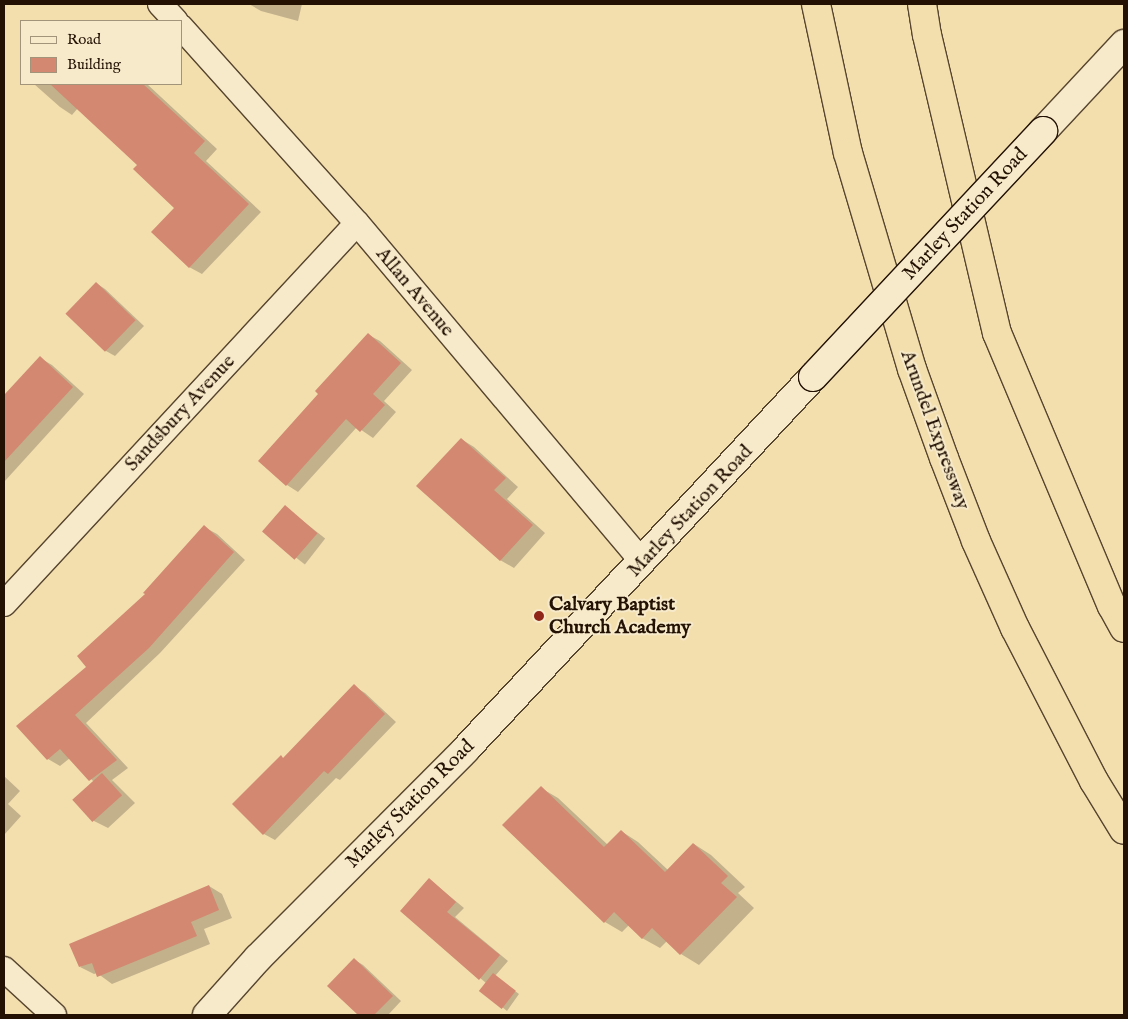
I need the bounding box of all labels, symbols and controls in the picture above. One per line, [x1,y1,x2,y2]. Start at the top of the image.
legend [20,20,182,85]
text: Road [67,30,101,49]
text: Building [67,55,121,74]
street label: Marley Station Road [897,143,1033,285]
street label: Allan Avenue [371,242,459,342]
street label: Arundel Expressway [895,347,975,513]
street label: Sandsbury Avenue [120,350,240,476]
street label: Marley Station Road [622,440,758,582]
place label: Calvary Baptist Church Academy [549,592,691,639]
marker: Calvary Baptist Church Academy [533,610,545,622]
street label: Marley Station Road [341,735,479,873]

